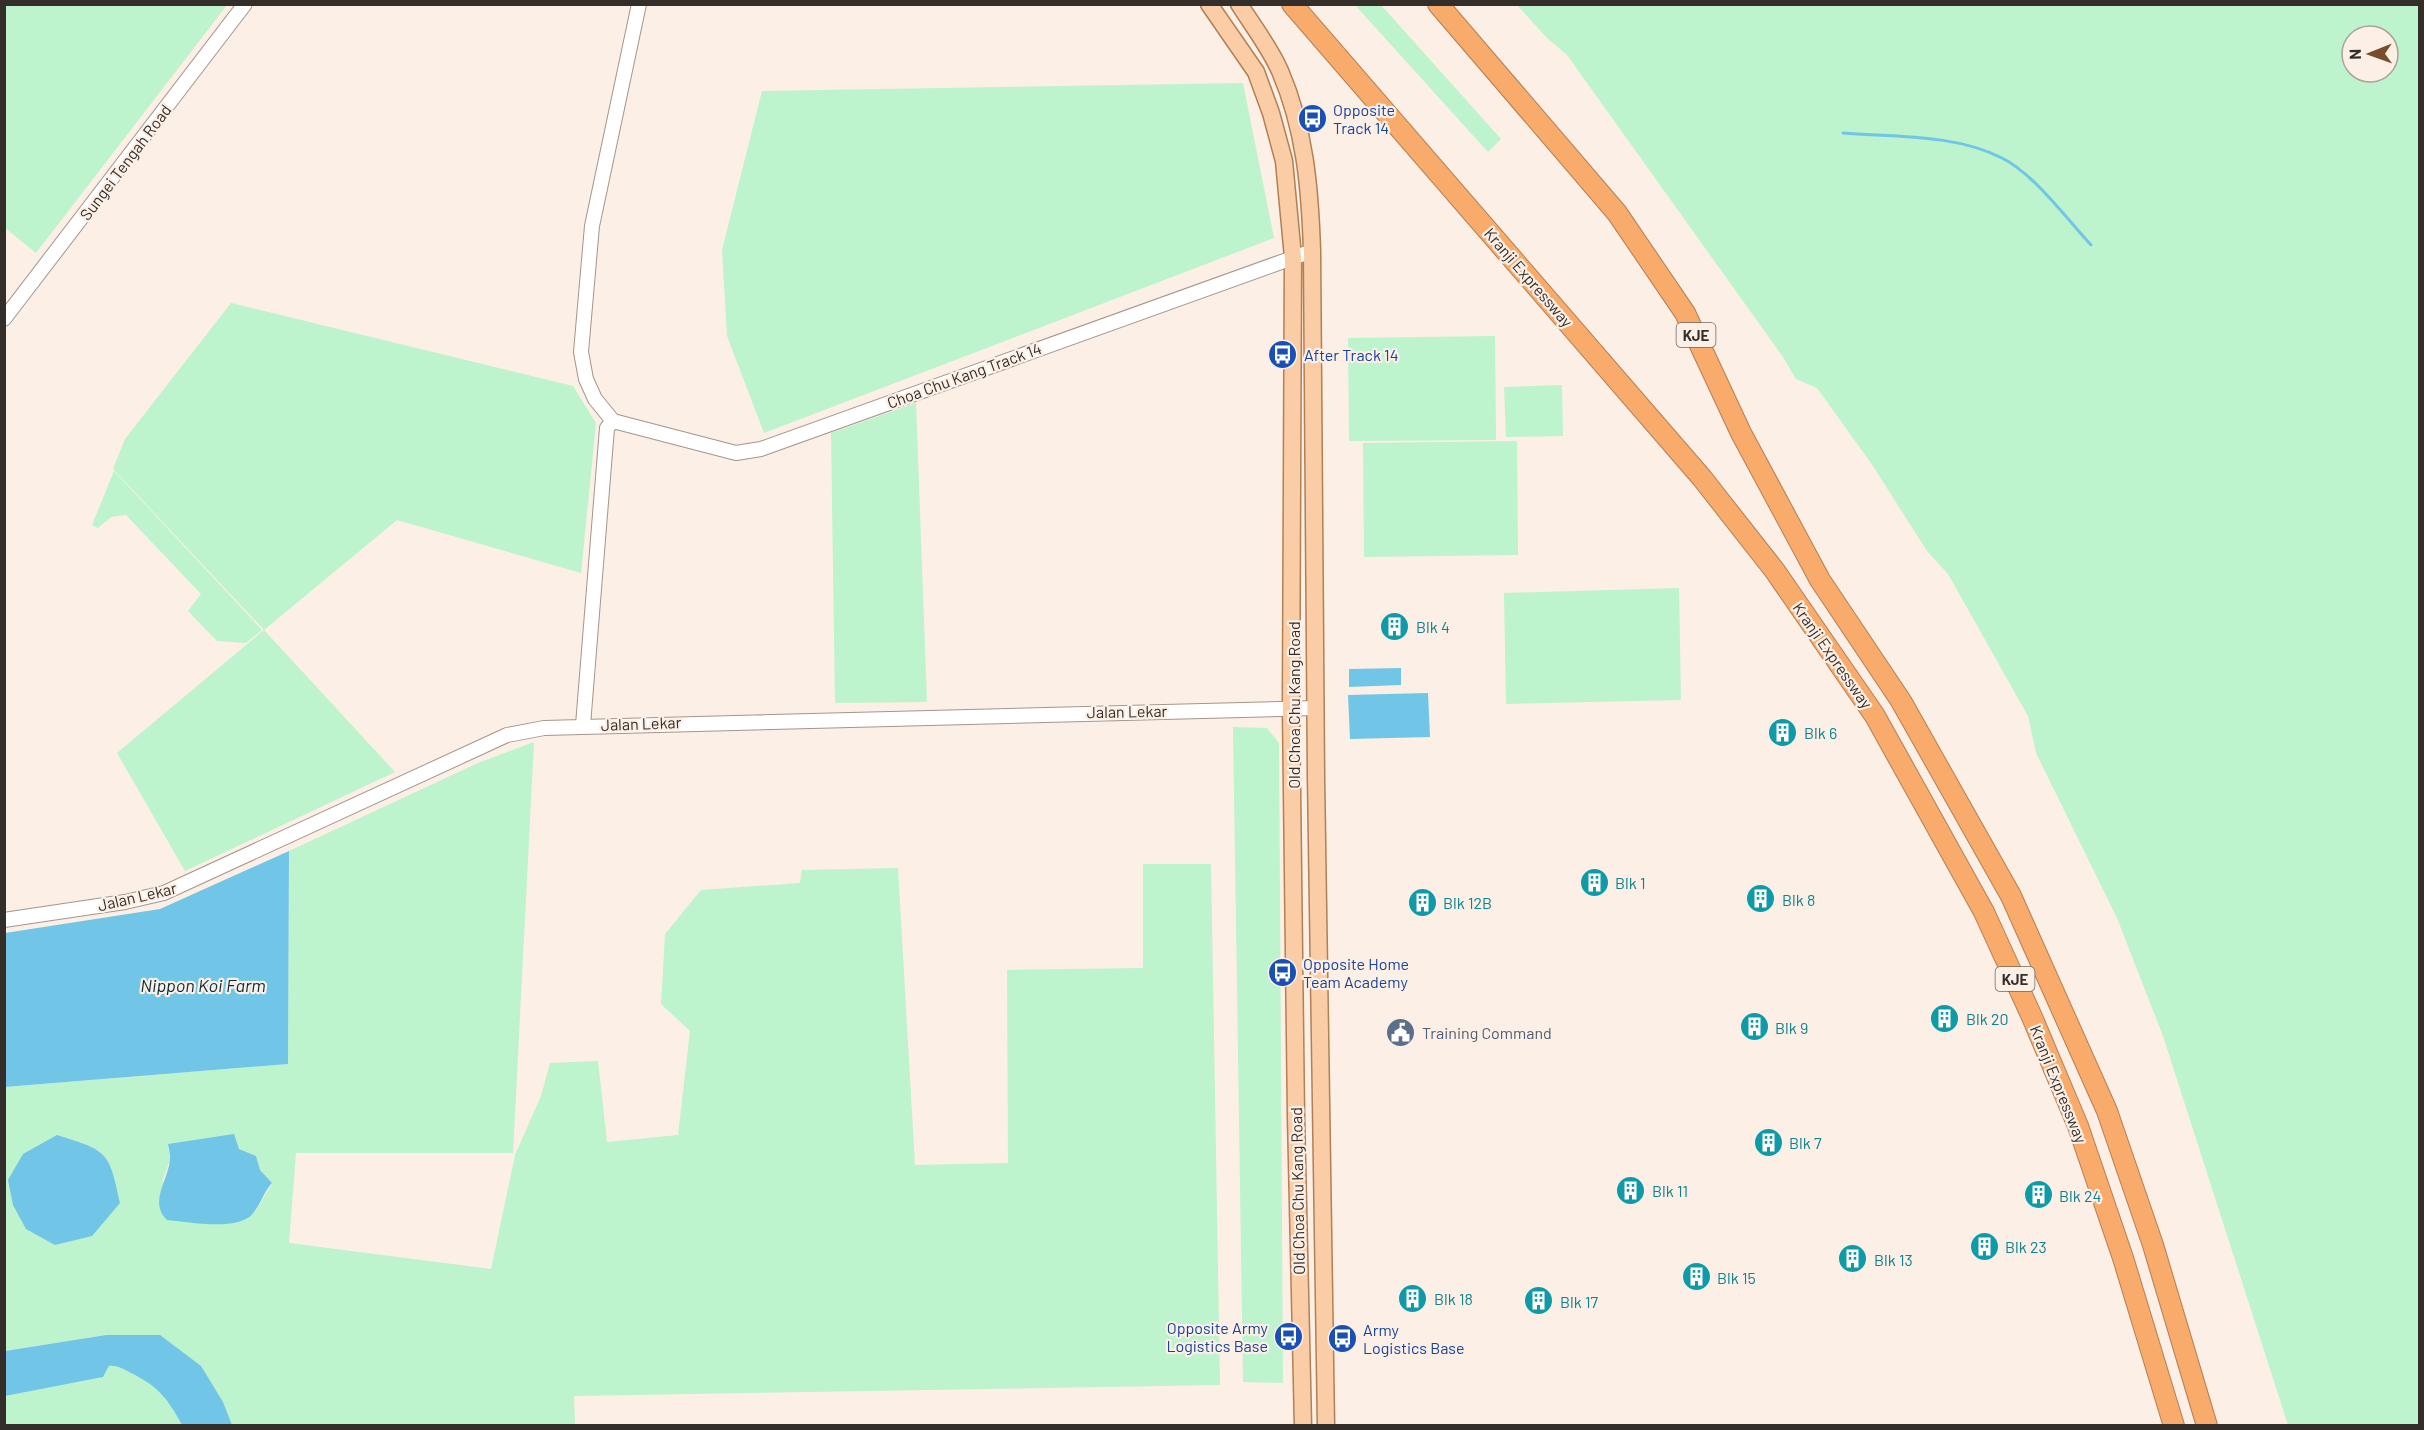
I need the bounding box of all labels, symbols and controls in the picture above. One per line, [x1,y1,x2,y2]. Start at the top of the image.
north arrow [2340,24,2400,84]
text: N [2345,49,2364,60]
street label: Sungei Tengah Road [75,100,175,224]
place label: Opposite Track 14 [1333,100,1395,137]
bus stop icon: Opposite Track 14 [1296,102,1328,134]
street label: Kranji Expressway [1481,223,1578,331]
road number: KJE [1676,323,1716,347]
street label: Choa Chu Kang Track 14 [884,338,1044,412]
bus stop icon: After Track 14 [1267,338,1299,370]
place label: After Track 14 [1304,345,1399,364]
street label: Kranji Expressway [1789,598,1877,712]
building icon: Blk 4 [1379,610,1411,642]
place label: Blk 4 [1416,617,1450,636]
street label: Old Choa Chu Kang Road [1284,621,1303,789]
street label: Jalan Lekar [1087,701,1168,721]
street label: Jalan Lekar [600,712,682,734]
building icon: Blk 6 [1767,716,1799,748]
place label: Blk 6 [1804,723,1837,742]
building icon: Blk 1 [1578,866,1610,898]
place label: Blk 1 [1615,873,1646,892]
street label: Jalan Lekar [96,878,179,914]
building icon: Blk 8 [1745,883,1777,915]
building icon: Blk 12B [1406,886,1438,918]
place label: Blk 8 [1782,890,1815,909]
place label: Blk 12B [1443,893,1492,912]
place label: Opposite Home Team Academy [1303,954,1409,991]
bus stop icon: Opposite Home Team Academy [1266,956,1298,988]
road number: KJE [1996,967,2034,991]
water label: Nippon Koi Farm [140,974,266,996]
building icon: Blk 20 [1929,1002,1961,1034]
place label: Blk 20 [1966,1009,2009,1028]
building icon: Blk 9 [1738,1011,1770,1043]
public building icon: Training Command [1385,1016,1417,1048]
place label: Blk 9 [1775,1018,1808,1037]
street label: Kranji Expressway [2027,1022,2092,1146]
place label: Training Command [1422,1023,1552,1042]
street label: Old Choa Chu Kang Road [1286,1107,1308,1275]
building icon: Blk 7 [1752,1126,1784,1158]
place label: Blk 7 [1789,1133,1822,1152]
building icon: Blk 11 [1615,1174,1647,1206]
building icon: Blk 24 [2022,1179,2054,1211]
place label: Blk 11 [1652,1181,1688,1200]
place label: Blk 24 [2059,1186,2101,1205]
building icon: Blk 23 [1968,1230,2000,1262]
place label: Blk 23 [2005,1237,2047,1256]
building icon: Blk 13 [1837,1243,1869,1275]
place label: Blk 13 [1874,1250,1913,1269]
building icon: Blk 15 [1680,1261,1712,1293]
place label: Blk 15 [1717,1268,1756,1287]
building icon: Blk 18 [1397,1282,1429,1314]
building icon: Blk 17 [1523,1285,1555,1317]
place label: Blk 18 [1434,1289,1473,1308]
place label: Blk 17 [1560,1292,1599,1311]
place label: Opposite Army Logistics Base [1166,1318,1269,1355]
bus stop icon: Opposite Army Logistics Base [1273,1320,1305,1352]
place label: Army Logistics Base [1363,1320,1465,1357]
bus stop icon: Army Logistics Base [1326,1322,1358,1354]

